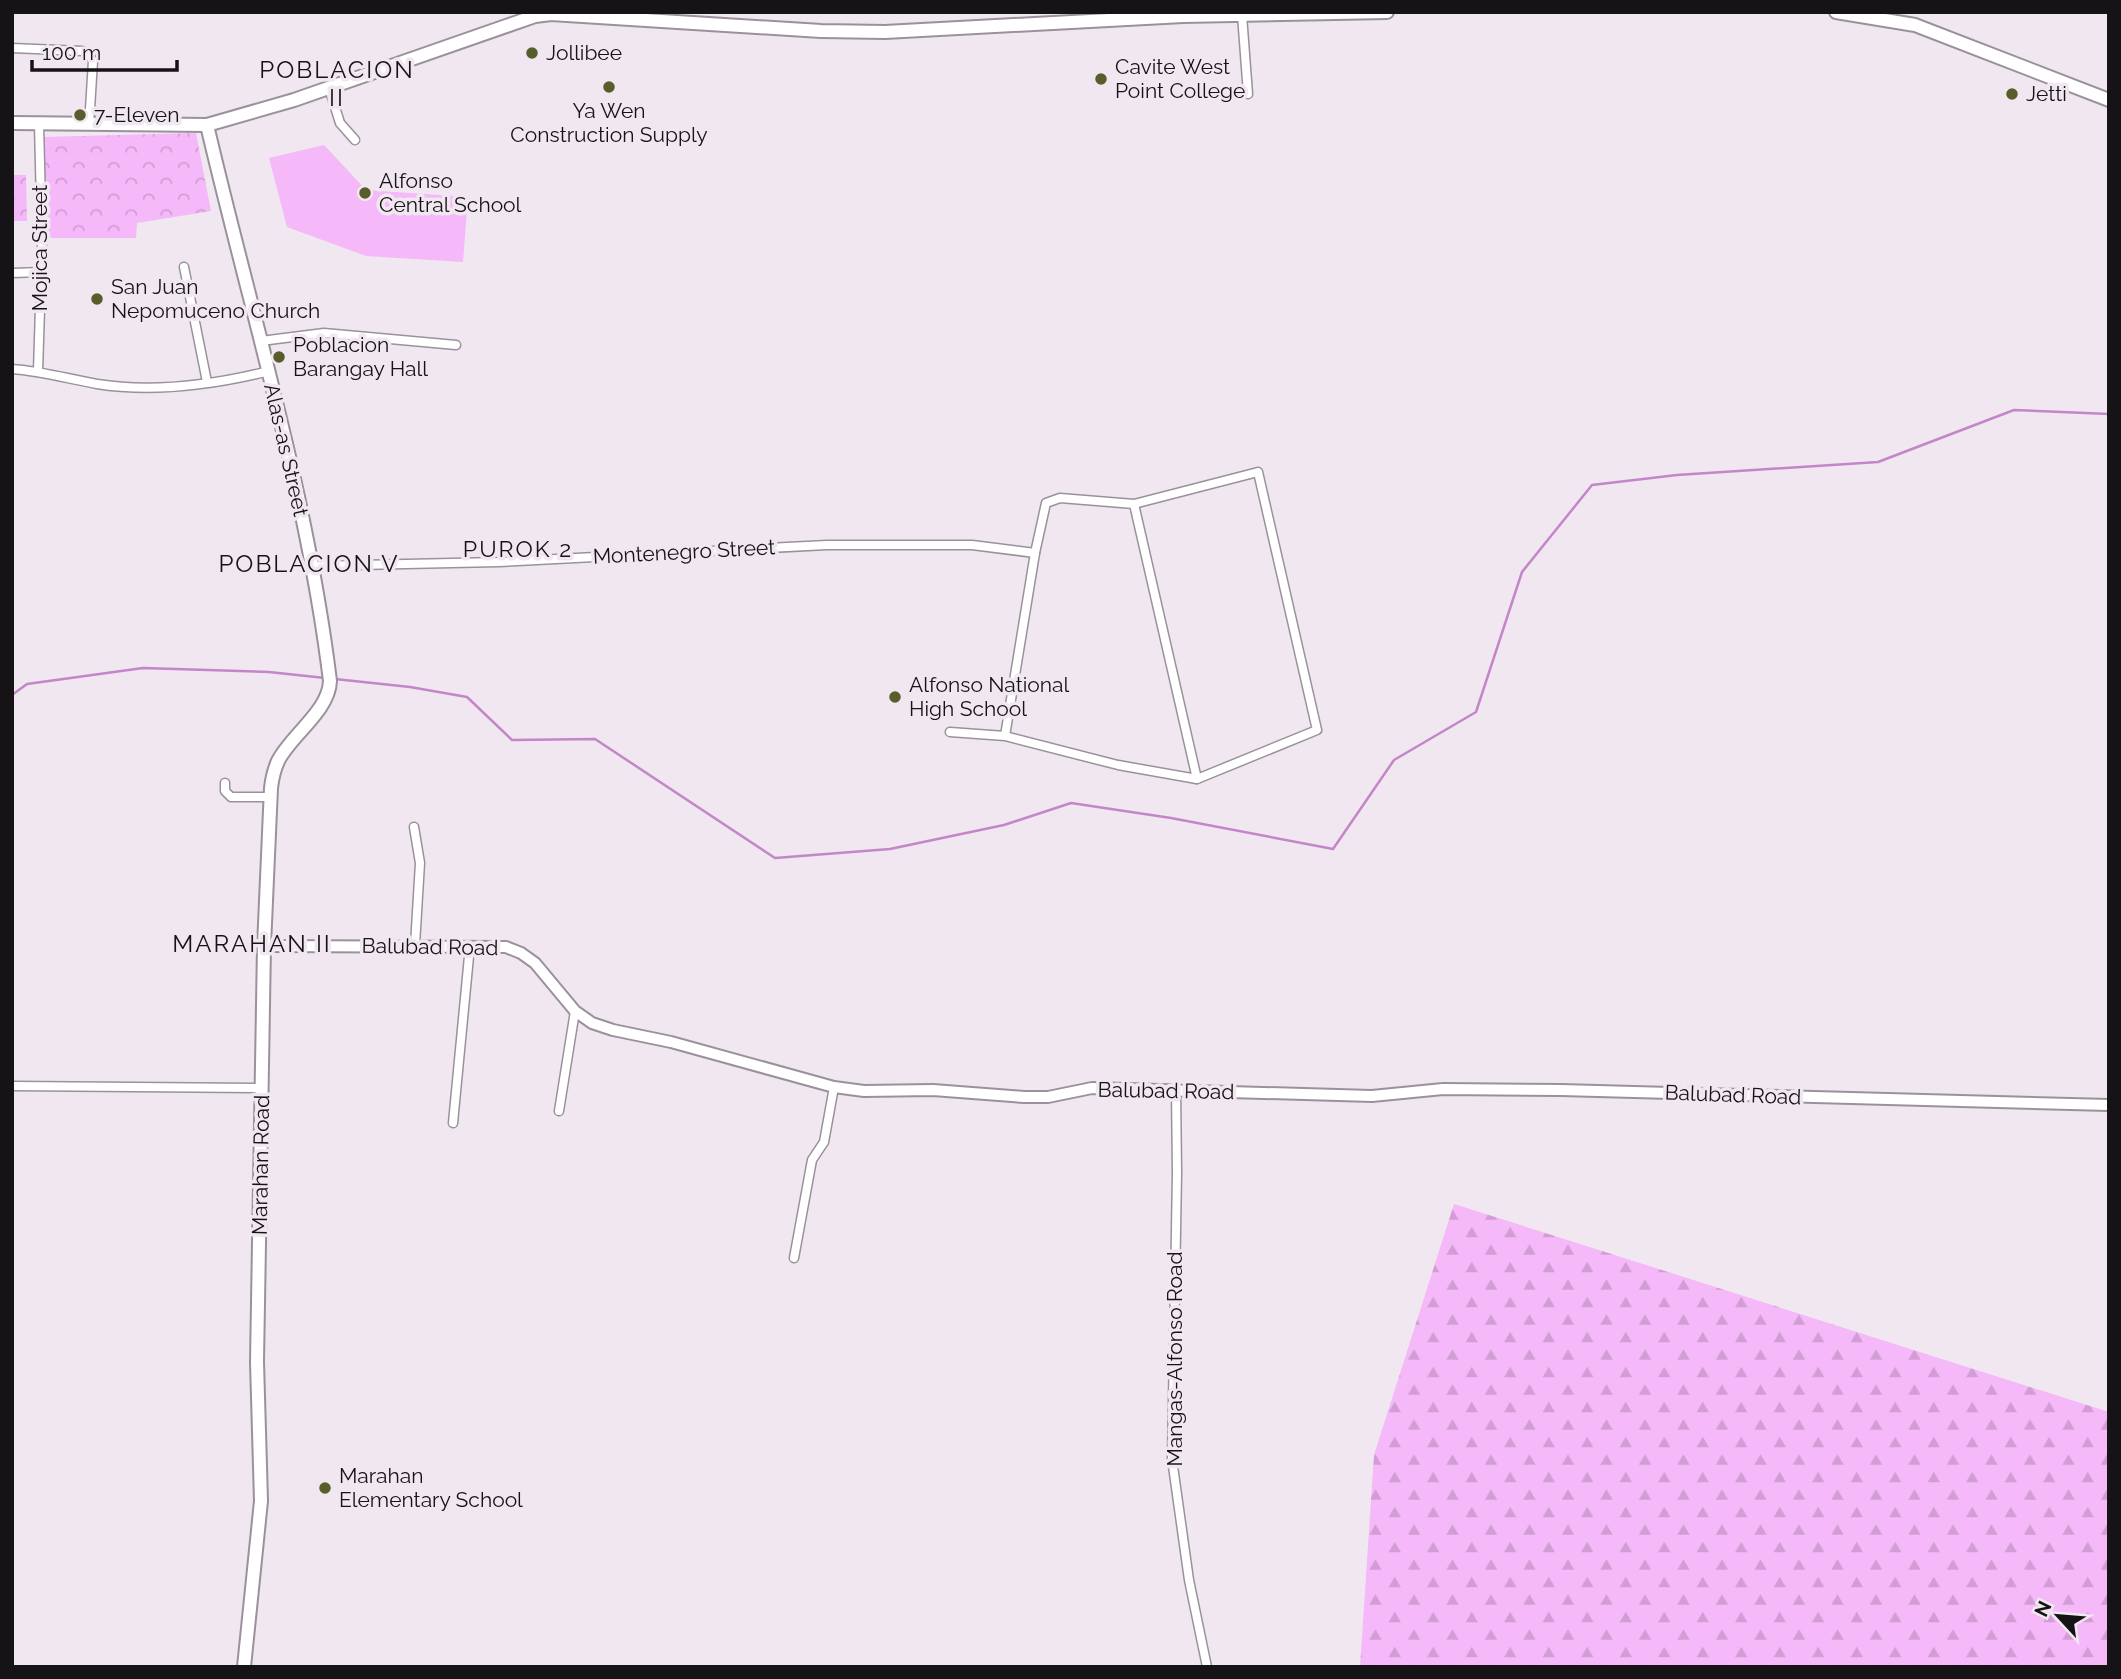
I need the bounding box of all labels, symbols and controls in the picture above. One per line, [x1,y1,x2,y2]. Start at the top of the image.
scale bar [32,28,177,72]
text: 100 m [42,40,101,65]
place label: Jollibee [546,40,622,65]
marker: Jollibee [524,45,540,61]
place label: Cavite West Point College [1115,54,1245,103]
district label: POBLACION II [259,55,415,112]
marker: Cavite West Point College [1093,71,1109,87]
marker: Ya Wen Construction Supply [601,79,617,95]
place label: Jetti [2026,81,2067,106]
marker: Jetti [2004,86,2020,102]
place label: Ya Wen Construction Supply [510,98,708,147]
place label: 7-Eleven [94,102,179,127]
marker: 7-Eleven [72,107,88,123]
place label: Alfonso Central School [379,168,522,217]
street label: Mojica Street [27,185,52,311]
marker: Alfonso Central School [357,185,373,201]
place label: San Juan Nepomuceno Church [111,274,320,323]
marker: San Juan Nepomuceno Church [89,291,105,307]
place label: Poblacion Barangay Hall [293,332,428,381]
marker: Poblacion Barangay Hall [271,349,287,365]
street label: Alas-as Street [259,381,314,519]
street label: Montenegro Street [592,534,776,569]
district label: PUROK 2 [463,535,573,562]
district label: POBLACION V [218,549,400,578]
place label: Alfonso National High School [909,672,1069,721]
marker: Alfonso National High School [887,689,903,705]
district label: MARAHAN II [172,929,332,958]
street label: Balubad Road [361,933,499,960]
street label: Balubad Road [1097,1077,1235,1104]
street label: Balubad Road [1664,1080,1802,1109]
street label: Marahan Road [247,1095,274,1235]
street label: Mangas-Alfonso Road [1162,1252,1187,1466]
place label: Marahan Elementary School [339,1463,523,1512]
marker: Marahan Elementary School [317,1480,333,1496]
north arrow [2023,1581,2093,1651]
text: N [2030,1597,2056,1620]

